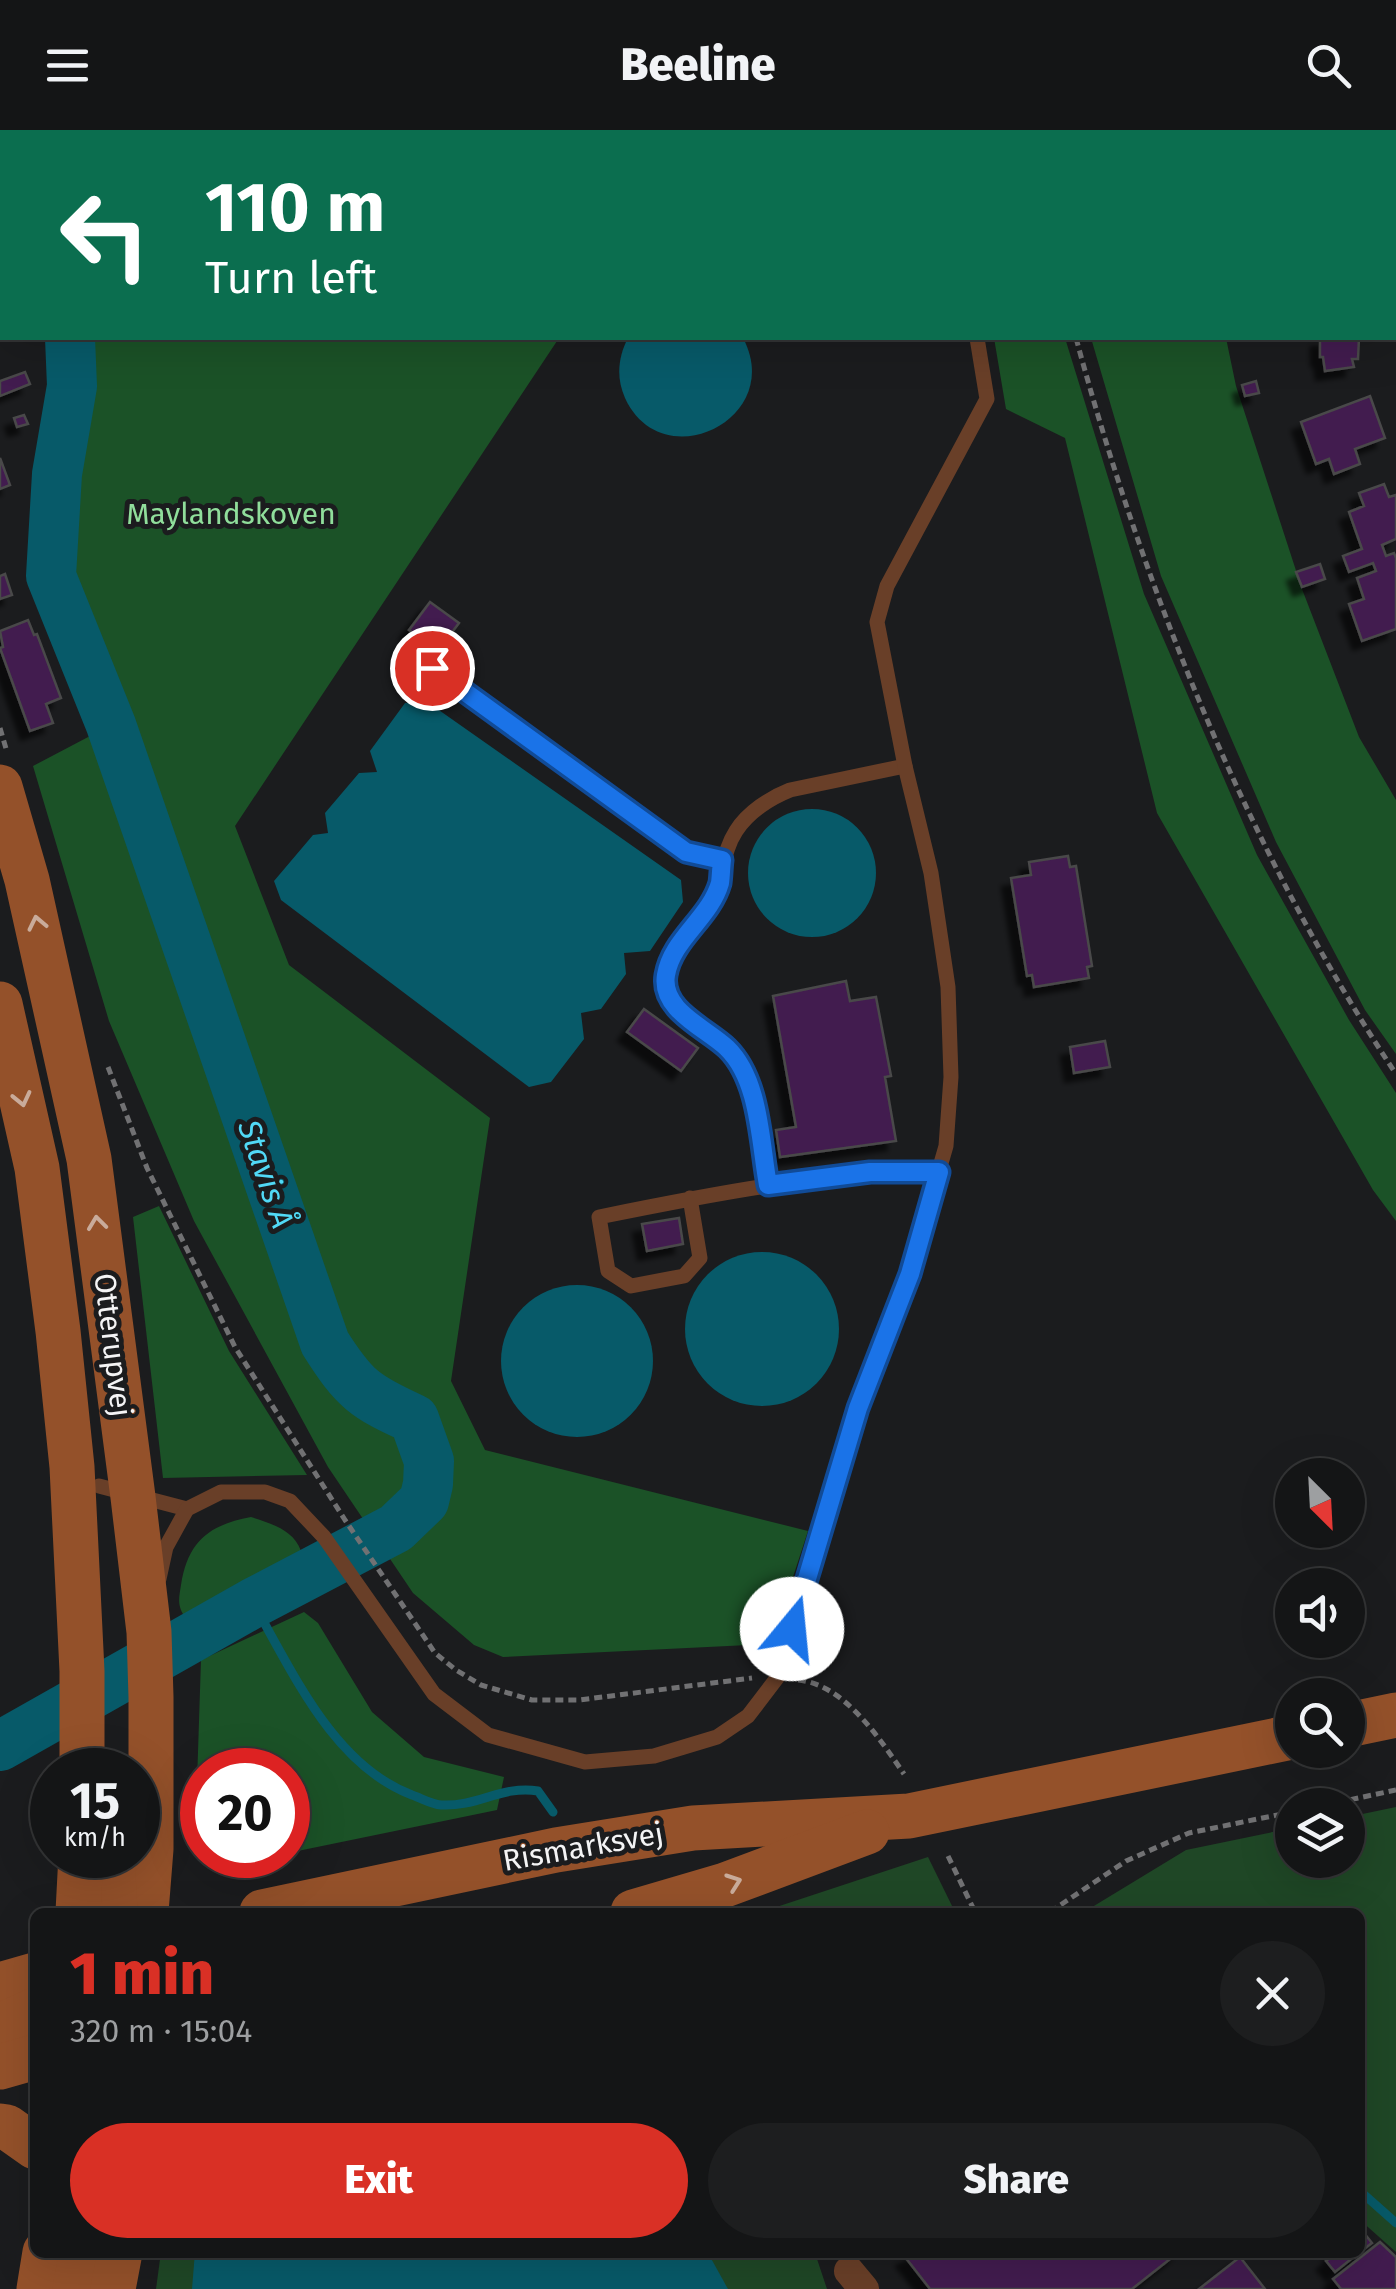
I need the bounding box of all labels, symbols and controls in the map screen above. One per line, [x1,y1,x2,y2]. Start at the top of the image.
icon: menu [40,38,95,93]
text: Beeline [621,38,775,92]
icon: search [1301,38,1356,93]
text: 110 m [205,166,385,250]
icon: left [40,170,170,300]
text: Turn left [205,251,377,305]
park label: Maylandskoven [126,496,336,532]
pin [390,626,475,711]
icon: arrive [405,641,460,696]
one-way arrow [27,915,48,932]
one-way arrow [10,1090,31,1107]
water label: Stavis Å [230,1114,303,1233]
one-way arrow [88,1214,109,1231]
street label: Otterupvej [86,1271,140,1419]
north arrow [1275,1458,1365,1548]
map controls [1275,1458,1365,1878]
button: sound [1275,1568,1365,1658]
position arrow [740,1577,844,1681]
button: search [1275,1678,1365,1768]
speed limit sign: 20 [180,1748,310,1878]
text: 15 [70,1771,120,1831]
button: layers [1275,1788,1365,1878]
street label: Rismarksvej [500,1815,666,1879]
text: km/h [64,1823,126,1853]
one-way arrow [724,1873,741,1893]
text: 1 min [70,1938,214,2010]
button: close [1220,1941,1325,2046]
text: 320 m · 15:04 [70,2012,252,2050]
button: Exit [70,2123,688,2238]
button: Share [708,2123,1325,2238]

